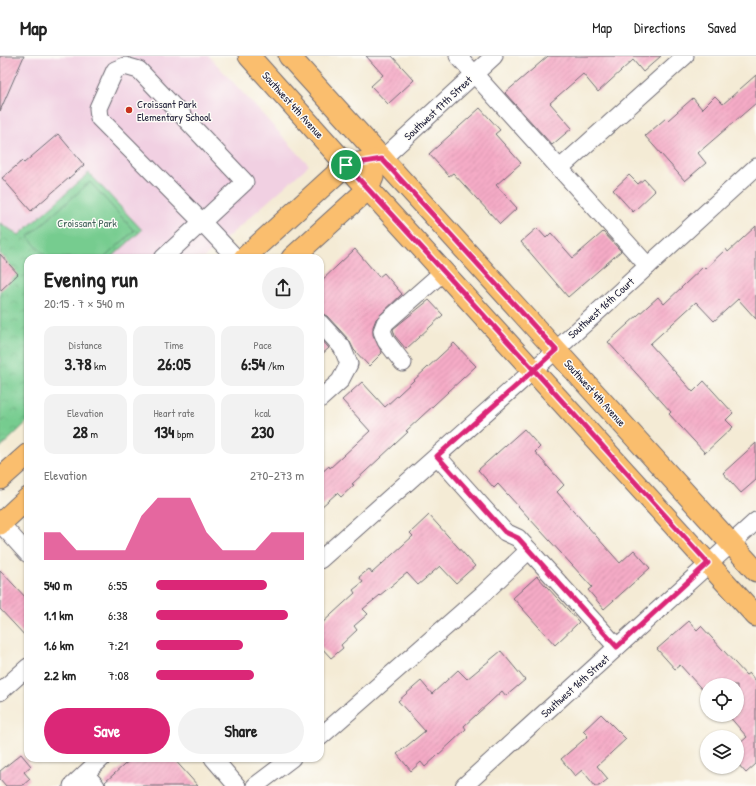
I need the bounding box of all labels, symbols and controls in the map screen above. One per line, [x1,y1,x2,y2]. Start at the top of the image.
text: Map [20,15,47,41]
text: Map [592,18,612,37]
text: Directions [634,18,685,37]
text: Saved [707,18,736,37]
street label: Southwest 4th Avenue [259,69,327,142]
street label: Southwest 17th Street [401,73,475,143]
place label: Croissant Park Elementary School [137,97,211,124]
marker: Croissant Park Elementary School [124,105,134,115]
pin [329,148,363,182]
icon: arrive [335,154,357,176]
park label: Croissant Park [57,216,117,230]
text: Evening run [44,264,138,294]
button: share [262,267,304,309]
street label: Southwest 16th Court [565,274,637,341]
text: 20:15 · 7 × 540 m [44,294,125,312]
text: Distance [69,338,102,352]
text: Time [164,338,184,352]
text: Pace [254,338,272,352]
text: 3.78 [65,352,92,375]
text: 26:05 [157,352,191,375]
text: 6:54 [241,352,265,375]
street label: Southwest 4th Avenue [561,357,629,430]
text: km [92,359,106,373]
text: /km [265,359,284,373]
text: Elevation [67,406,104,420]
text: Heart rate [153,406,195,420]
text: kcal [255,406,271,420]
text: 28 [73,420,88,443]
text: 134 [154,420,174,443]
text: 230 [251,420,274,443]
text: m [88,427,98,441]
text: bpm [174,427,194,441]
text: Elevation [44,466,87,484]
text: 270–273 m [250,466,304,484]
text: 540 m [44,576,72,594]
text: 6:55 [108,576,127,594]
text: 1.1 km [44,606,73,624]
text: 6:38 [108,606,128,624]
text: 1.6 km [44,636,74,654]
text: 7:21 [108,636,128,654]
street label: Southwest 16th Street [538,651,612,720]
text: 2.2 km [44,666,76,684]
text: 7:08 [108,666,129,684]
map controls [700,678,744,774]
button: locate [700,678,744,722]
button: Save [44,708,170,754]
button: Share [178,708,304,754]
button: layers [700,730,744,774]

